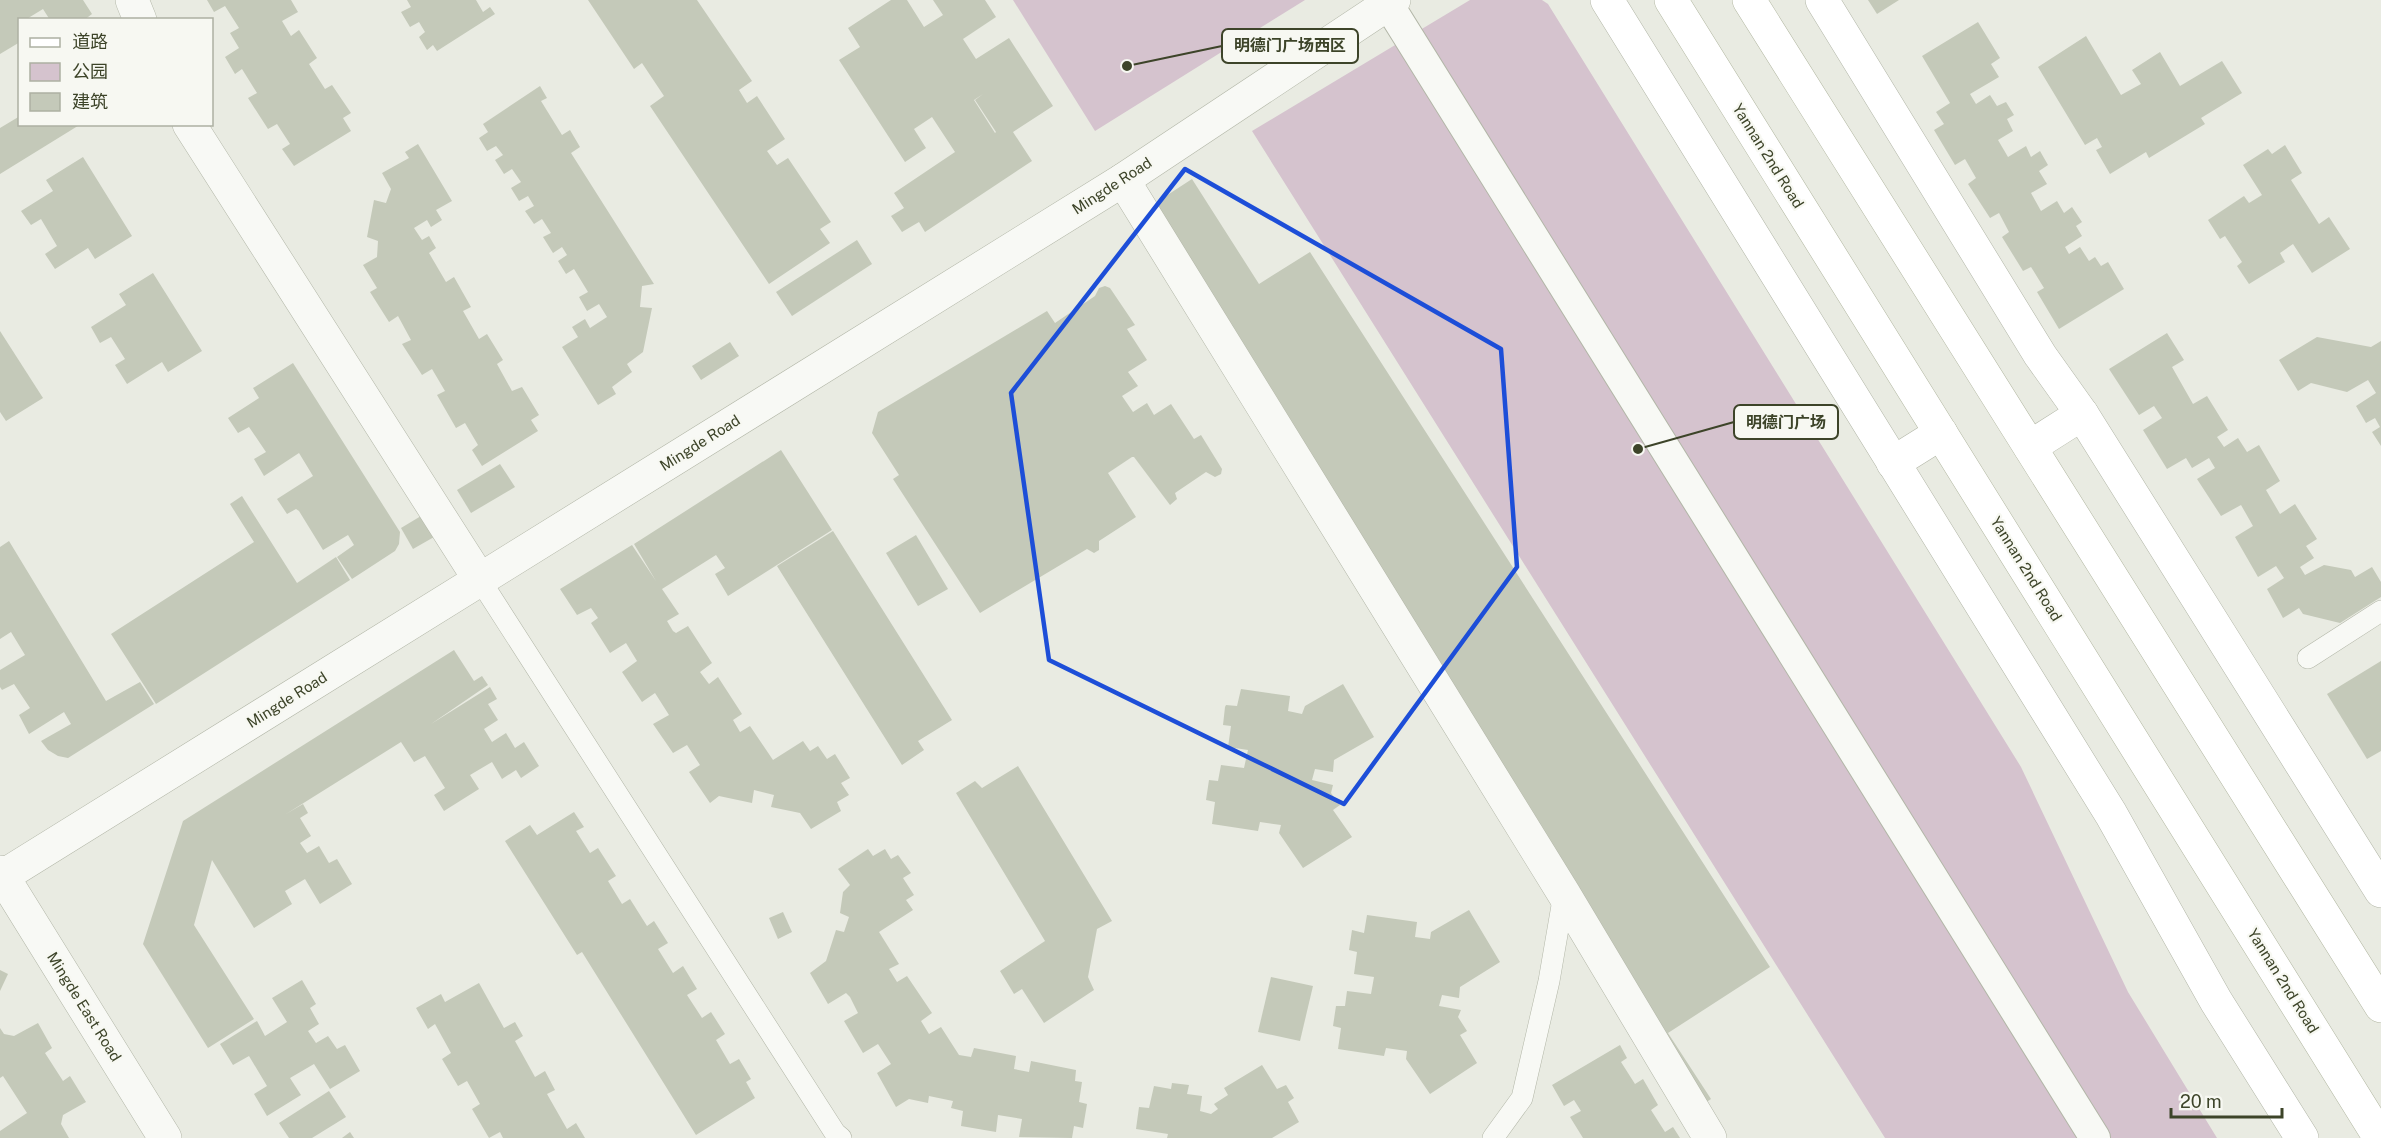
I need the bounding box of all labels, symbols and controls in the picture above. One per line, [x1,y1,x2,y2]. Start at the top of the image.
legend [18,18,213,126]
callout: 明德门广场西区 [1222,29,1358,63]
text: 道路 [72,31,108,52]
text: 明德门广场西区 [1234,36,1346,55]
text: 公园 [72,61,108,82]
text: 建筑 [72,91,108,112]
street label: Yannan 2nd Road [1729,100,1807,211]
street label: Mingde Road [1069,154,1155,218]
callout: 明德门广场 [1734,405,1838,439]
street label: Mingde Road [656,411,743,474]
text: 明德门广场 [1746,413,1826,432]
street label: Yannan 2nd Road [1987,513,2065,624]
street label: Mingde Road [243,668,330,731]
street label: Yannan 2nd Road [2244,925,2322,1036]
street label: Mingde East Road [44,949,125,1065]
scale bar [2171,1081,2282,1119]
text: 20 m [2180,1091,2222,1112]

